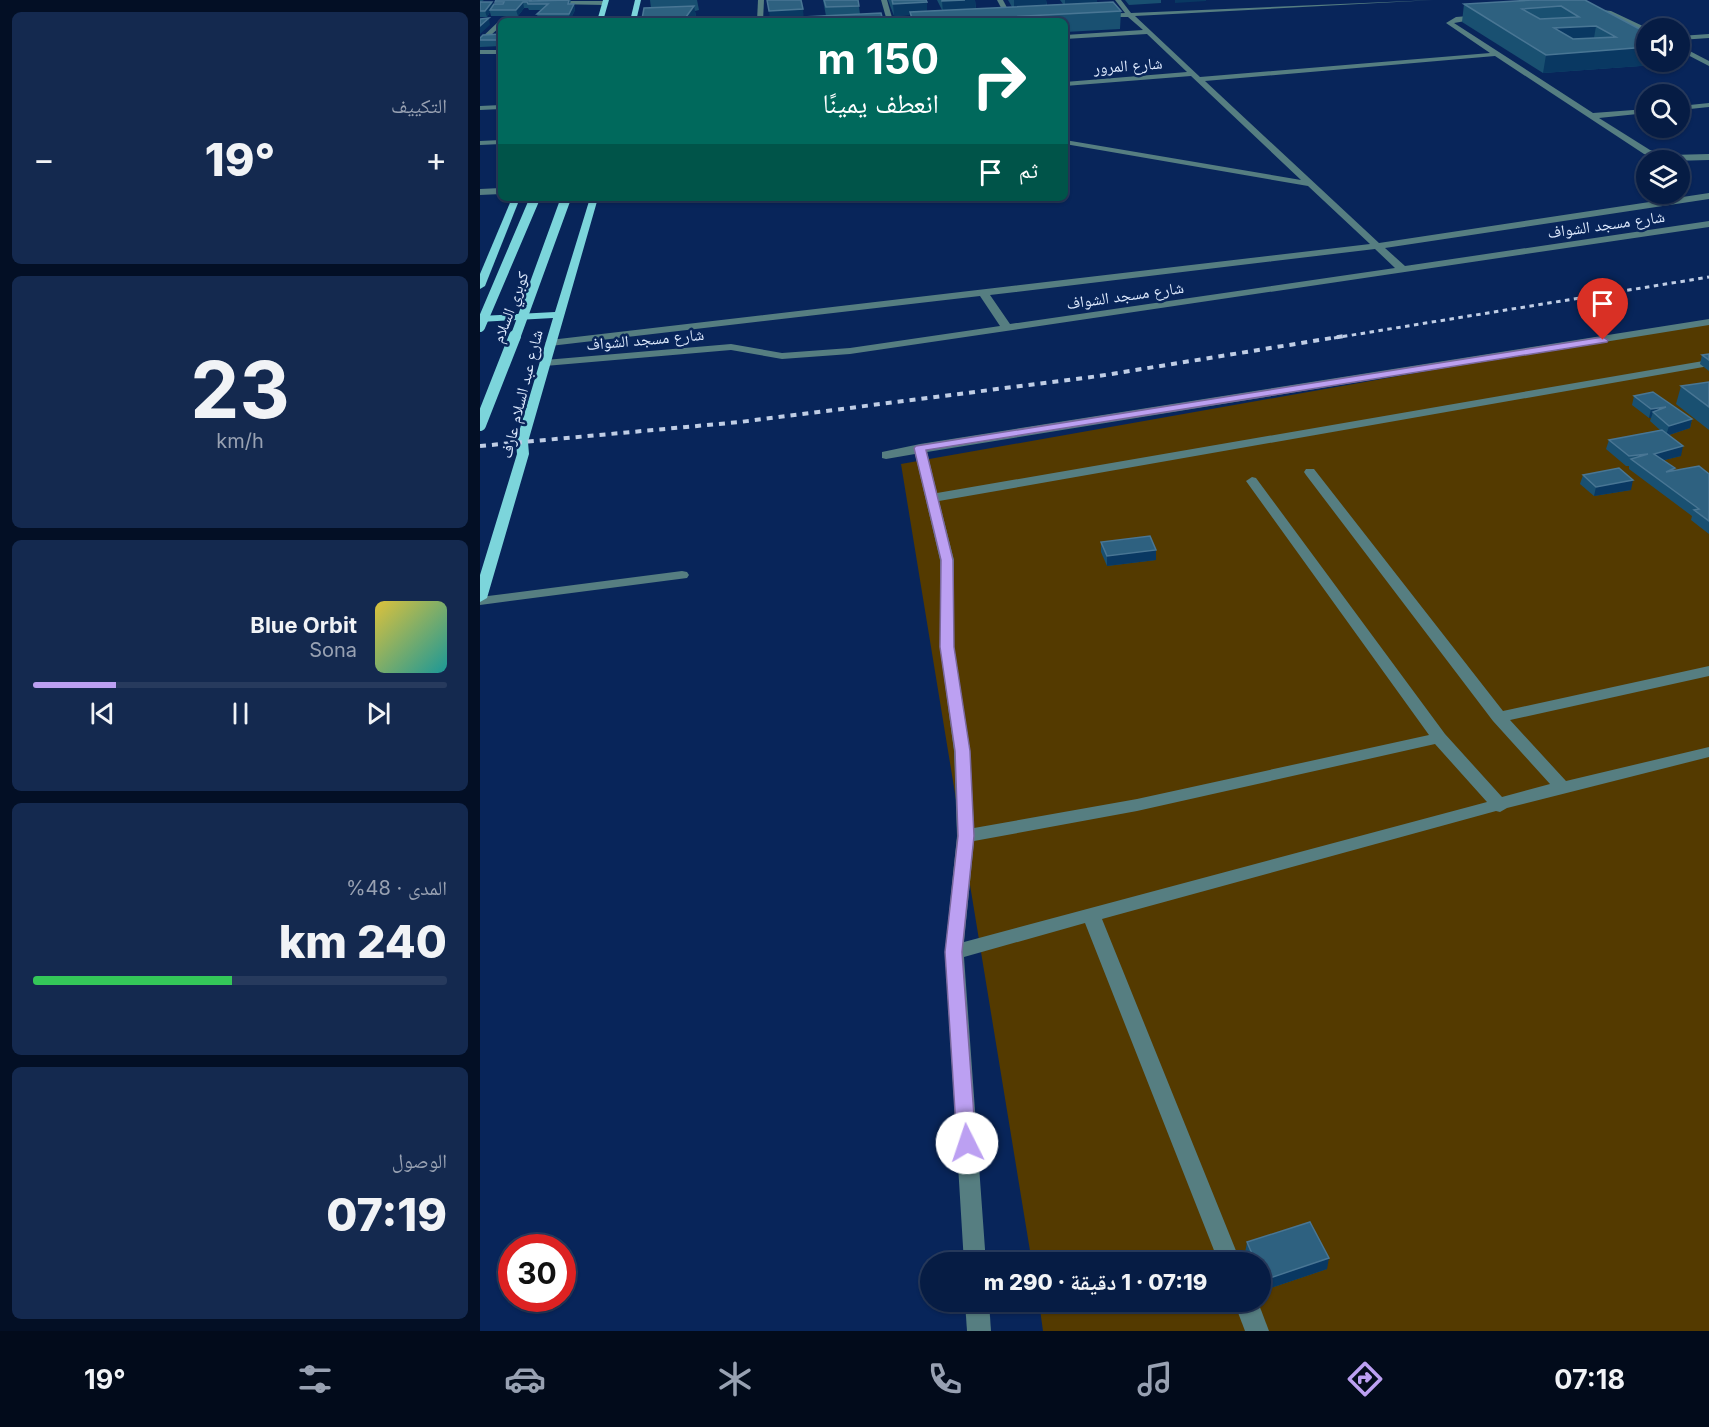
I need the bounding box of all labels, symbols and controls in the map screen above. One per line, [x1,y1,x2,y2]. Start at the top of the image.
map controls [1636,18,1690,204]
button: sound [1636,18,1690,72]
text: 150 m [817,33,939,84]
icon: right [960,42,1038,120]
street label: شارع المرور [1092,53,1163,78]
button: search [1636,84,1690,138]
text: انعطف يمينًا [822,87,939,120]
text: التكييف [391,94,447,118]
text: 19° [205,132,275,187]
text: − [33,139,55,179]
text: + [425,139,447,179]
button: layers [1636,150,1690,204]
icon: arrive [974,156,1007,189]
text: ثم [1019,157,1038,183]
street label: شارع مسجد الشواف [1546,206,1666,243]
street label: كوبري السلام [487,268,536,347]
street label: شارع مسجد الشواف [1065,277,1185,314]
pin [1577,278,1628,340]
icon: arrive [1586,287,1619,320]
street label: شارع مسجد الشواف [585,324,705,355]
street label: شارع عبد السلام عارف [495,328,548,460]
text: 23 [190,342,290,437]
text: km/h [216,429,264,453]
text: Blue Orbit [250,612,357,638]
text: Sona [309,638,357,662]
icon: previous [86,697,119,730]
icon: pause [224,697,257,730]
icon: next [362,697,395,730]
text: المدى · 48% [346,876,447,900]
text: 240 km [279,914,447,969]
position arrow [935,1111,999,1175]
text: الوصول [392,1149,447,1173]
text: 07:19 [326,1187,447,1242]
speed limit sign: 30 [498,1234,576,1312]
text: 07:19 · 1 دقيقة · 290 m [984,1269,1207,1295]
icon: filters [294,1358,336,1400]
icon: car [504,1358,546,1400]
icon: climate [714,1358,756,1400]
icon: phone [924,1358,966,1400]
icon: music [1134,1358,1176,1400]
icon: directions [1344,1358,1386,1400]
text: 19° [84,1363,126,1396]
text: 07:18 [1554,1363,1625,1396]

